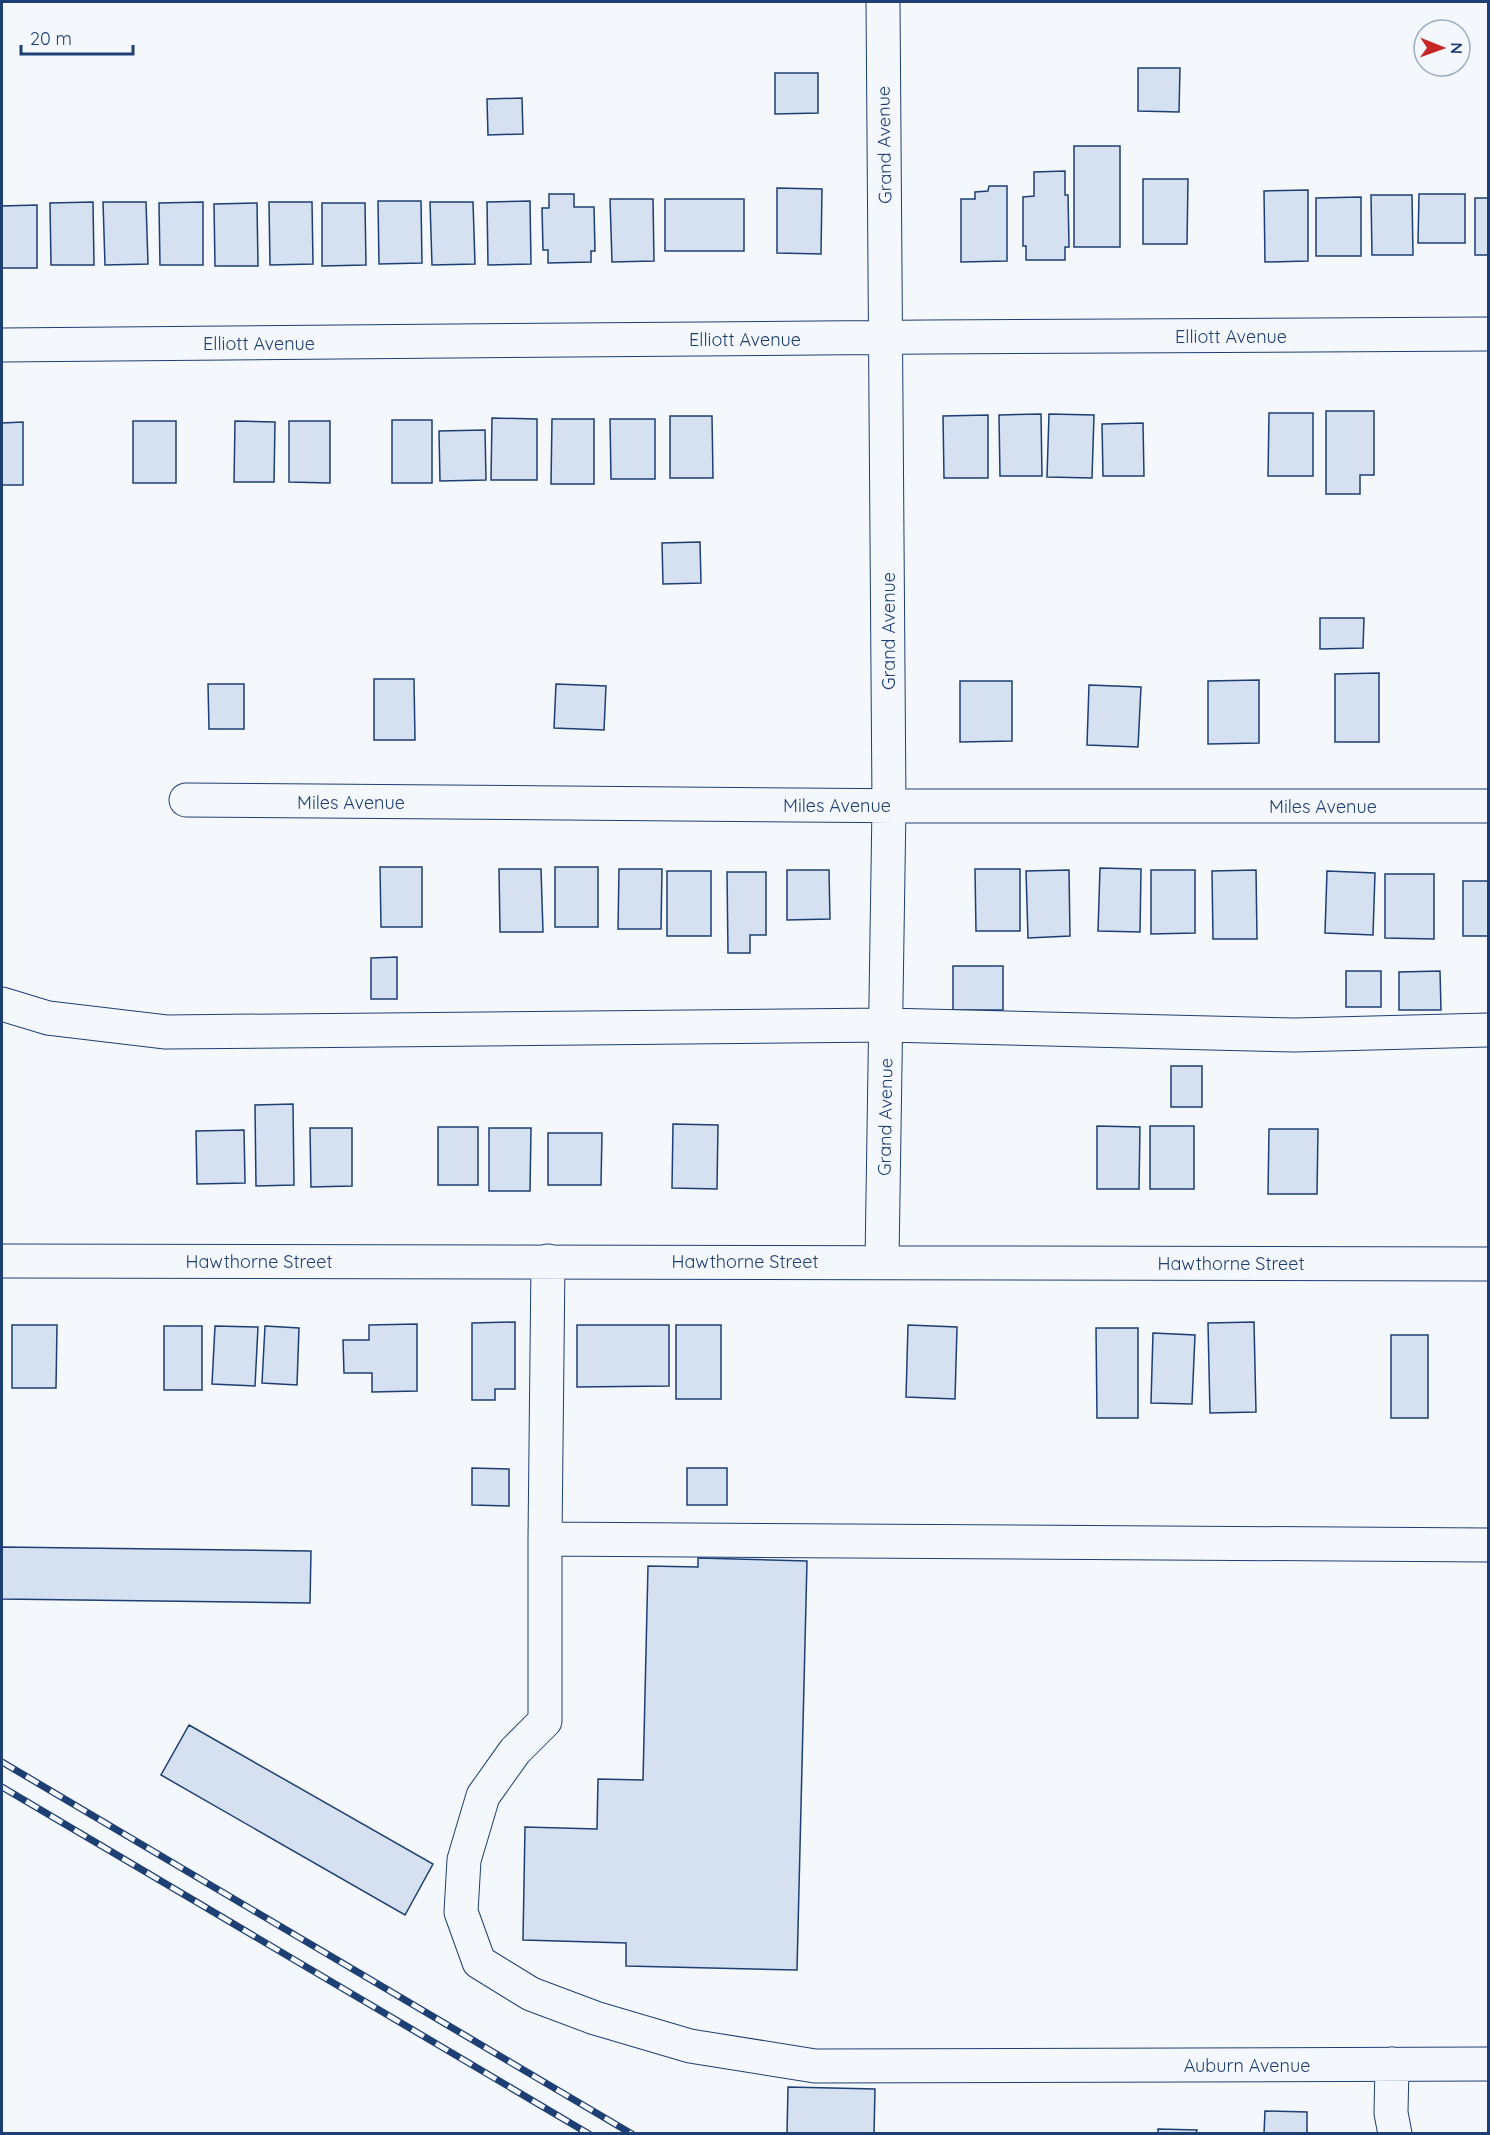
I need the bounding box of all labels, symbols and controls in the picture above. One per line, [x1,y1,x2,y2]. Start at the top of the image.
scale bar [21,18,134,56]
north arrow [1412,18,1472,78]
text: 20 m [30,27,72,50]
text: N [1447,42,1467,54]
street label: Grand Avenue [871,86,897,204]
street label: Elliott Avenue [1175,325,1287,348]
street label: Elliott Avenue [689,328,801,351]
street label: Elliott Avenue [203,332,315,355]
street label: Grand Avenue [877,572,900,690]
street label: Miles Avenue [297,791,405,814]
street label: Miles Avenue [783,794,891,817]
street label: Miles Avenue [1269,795,1377,818]
street label: Grand Avenue [872,1058,898,1176]
street label: Hawthorne Street [185,1250,333,1273]
street label: Hawthorne Street [671,1250,819,1273]
street label: Hawthorne Street [1157,1252,1305,1275]
street label: Auburn Avenue [1184,2054,1310,2077]

